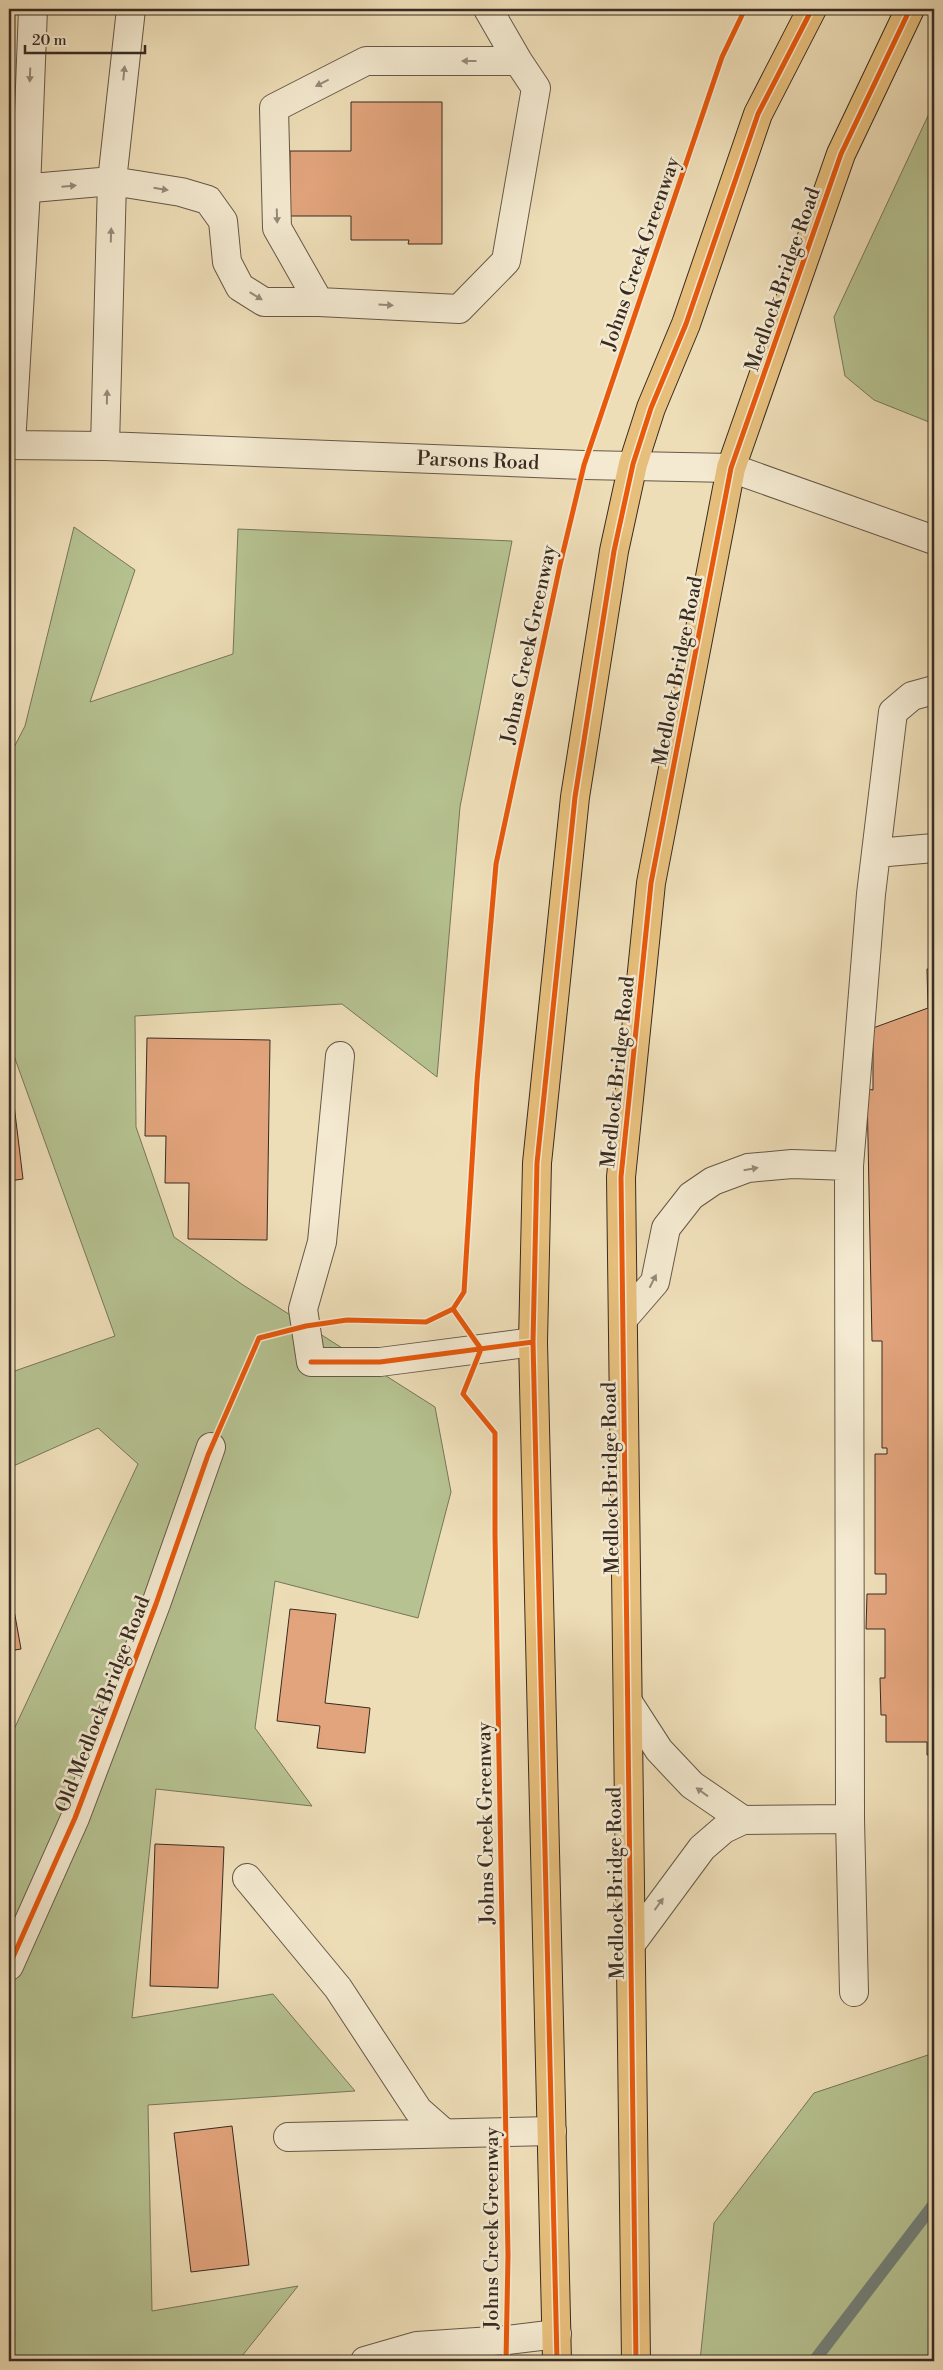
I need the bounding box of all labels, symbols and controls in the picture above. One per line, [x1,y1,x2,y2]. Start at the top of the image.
scale bar [25,22,145,54]
text: 20 m [32,31,67,50]
one-way arrow [461,57,477,65]
one-way arrow [120,65,128,81]
one-way arrow [26,67,34,83]
one-way arrow [315,79,329,87]
street label: Johns Creek Greenway [596,153,686,354]
one-way arrow [61,181,77,189]
street label: Medlock Bridge Road [740,184,827,375]
one-way arrow [153,185,169,193]
one-way arrow [273,209,281,225]
one-way arrow [107,227,115,243]
one-way arrow [249,292,262,301]
one-way arrow [378,302,394,310]
one-way arrow [103,389,111,405]
street label: Parsons Road [416,447,540,476]
street label: Johns Creek Greenway [496,542,563,747]
street label: Medlock Bridge Road [648,574,709,768]
street label: Medlock Bridge Road [596,974,641,1169]
one-way arrow [743,1164,759,1172]
one-way arrow [649,1274,657,1289]
street label: Medlock Bridge Road [597,1381,626,1575]
street label: Old Medlock Bridge Road [51,1592,156,1816]
street label: Johns Creek Greenway [472,1721,501,1925]
street label: Medlock Bridge Road [602,1786,631,1980]
one-way arrow [696,1787,709,1797]
one-way arrow [654,1898,664,1911]
street label: Johns Creek Greenway [480,2127,505,2330]

